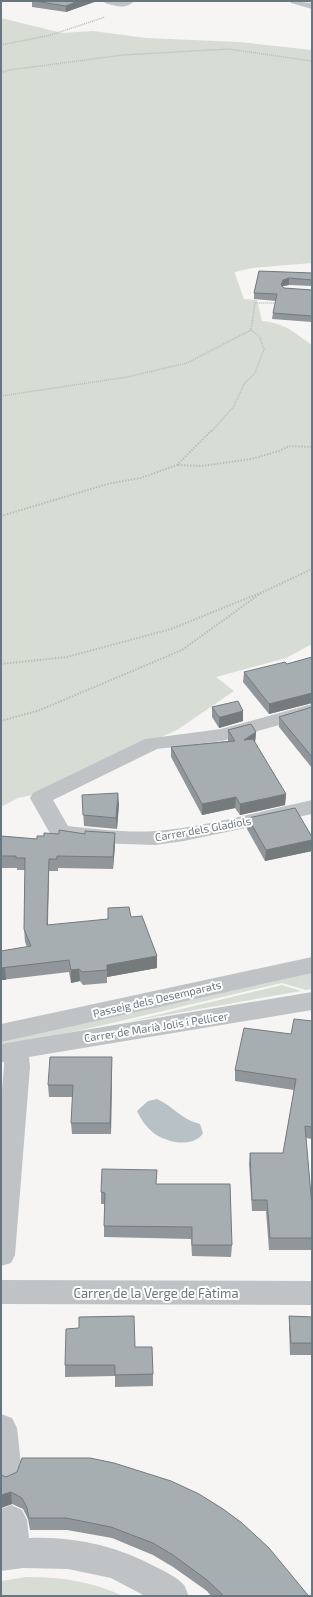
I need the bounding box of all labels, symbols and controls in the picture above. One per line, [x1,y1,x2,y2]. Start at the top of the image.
street label: Carrer dels Gladiols [154,814,252,843]
street label: Passeig dels Desemparats [91,977,223,1020]
street label: Carrer de Marià Jolis i Pellicer [83,1009,229,1044]
street label: Carrer de la Verge de Fàtima [73,1285,239,1301]

